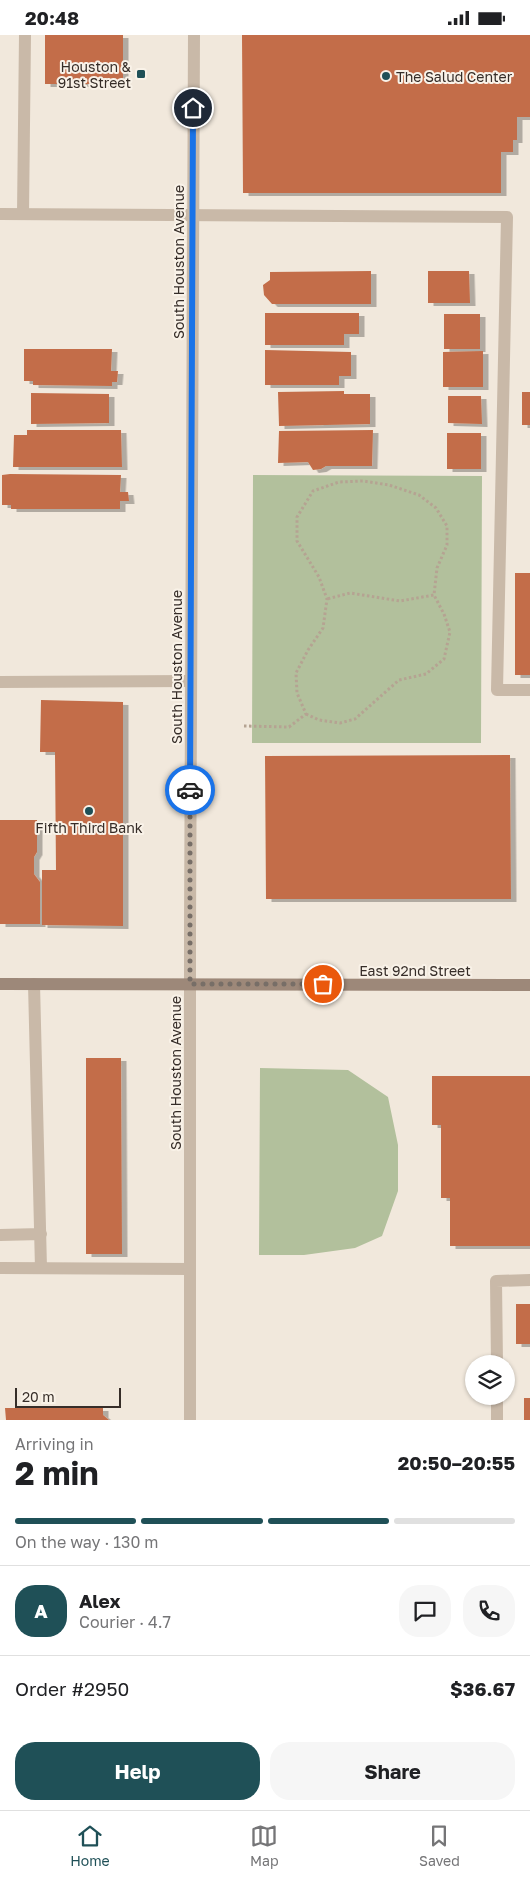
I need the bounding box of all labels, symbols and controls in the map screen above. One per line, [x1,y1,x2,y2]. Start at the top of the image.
text: 20:48 [25,6,79,29]
place label: Houston & 91st Street [58,58,132,91]
marker: Houston & 91st Street [135,68,147,80]
place label: The Salud Center [396,68,513,85]
marker: The Salud Center [380,70,392,82]
pin [172,87,214,129]
icon: home [179,94,207,122]
street label: South Houston Avenue [170,185,187,339]
street label: South Houston Avenue [168,590,185,744]
courier [165,765,215,815]
icon: car [176,776,204,804]
marker: Fifth Third Bank [83,805,95,817]
place label: Fifth Third Bank [35,819,143,836]
street label: East 92nd Street [359,962,471,979]
pin [302,963,344,1005]
icon: bag [309,970,337,998]
street label: South Houston Avenue [167,996,184,1150]
map controls [465,1355,515,1405]
button: layers [465,1355,515,1405]
scale bar [15,1385,121,1408]
text: 20 m [22,1388,55,1405]
text: Arriving in [15,1434,94,1454]
text: 20:50–20:55 [398,1451,515,1474]
text: 2 min [15,1454,99,1492]
text: On the way · 130 m [15,1532,159,1552]
button: chat [399,1585,451,1637]
button: phone [463,1585,515,1637]
text: Alex [79,1589,120,1612]
text: A [34,1599,48,1622]
text: Courier · 4.7 [79,1612,171,1632]
text: Order #2950 [15,1677,129,1700]
text: $36.67 [450,1677,515,1700]
button: Help [15,1742,260,1800]
button: Share [270,1742,515,1800]
tab: Home [70,1822,110,1869]
tab: Map [250,1822,279,1869]
tab: Saved [419,1822,460,1869]

